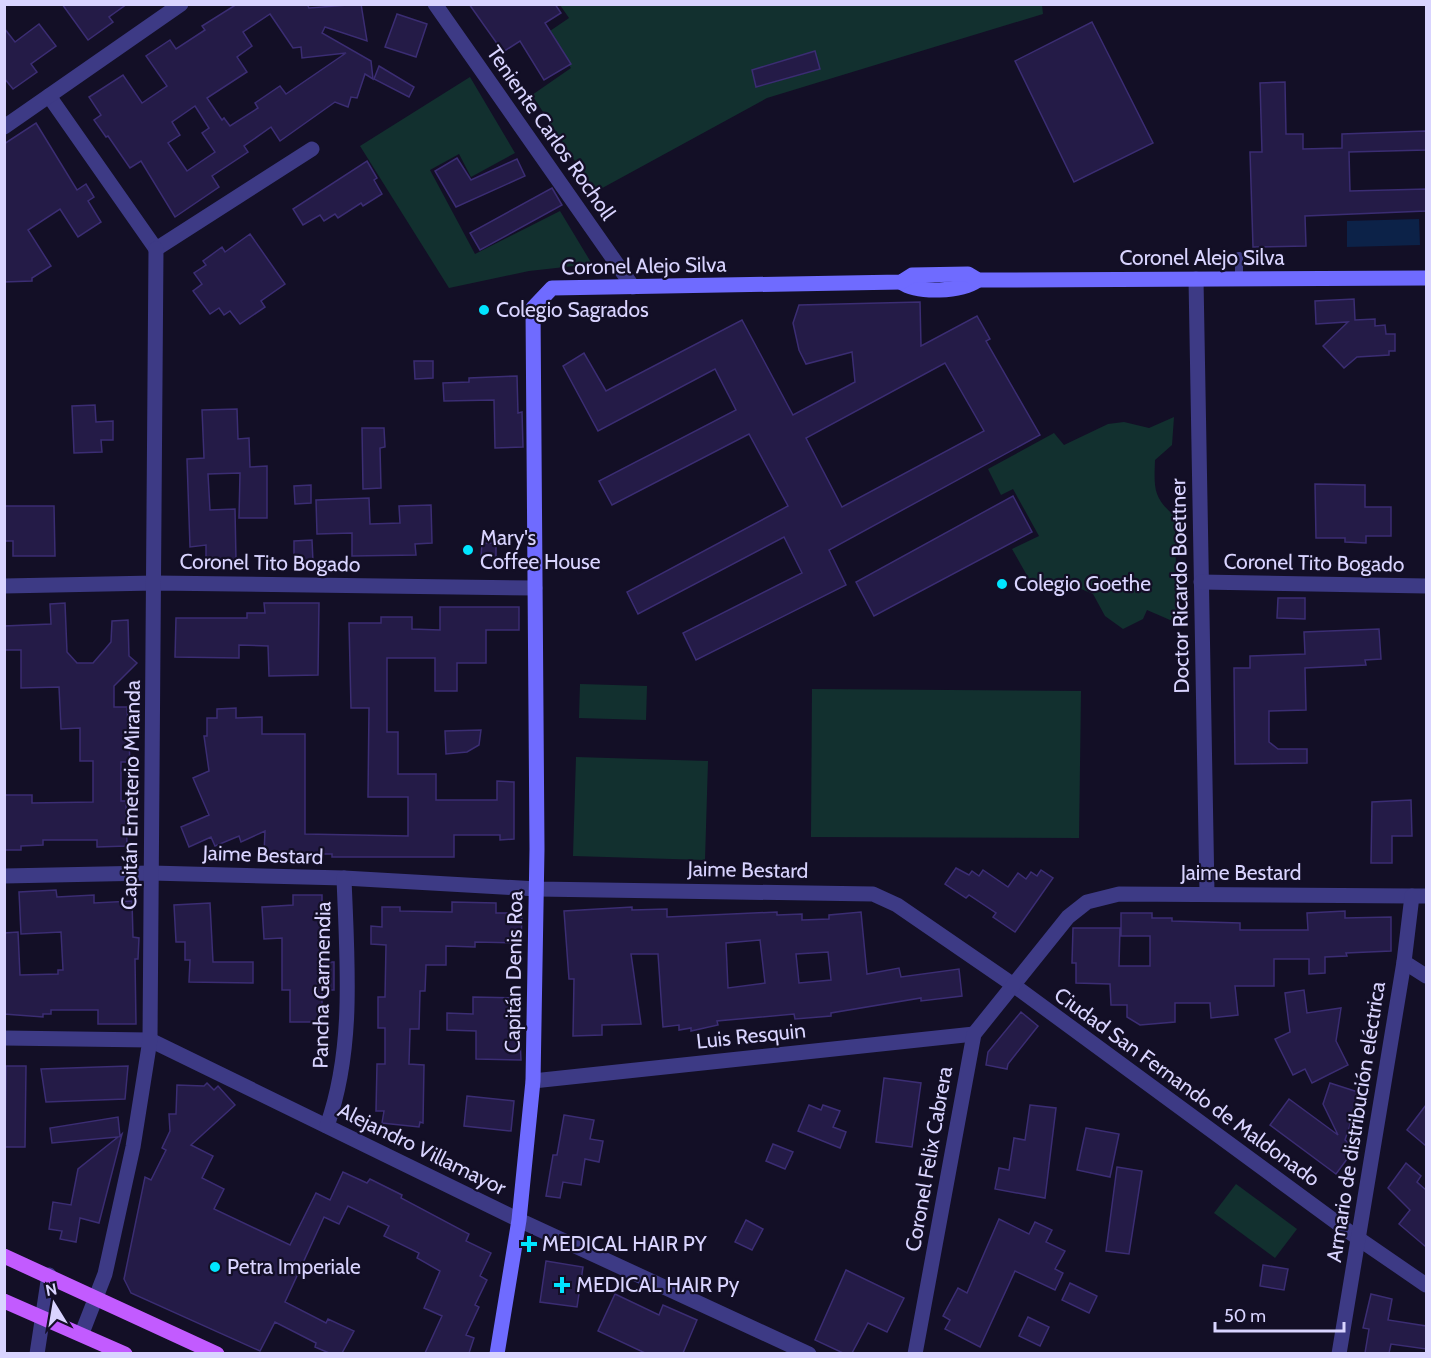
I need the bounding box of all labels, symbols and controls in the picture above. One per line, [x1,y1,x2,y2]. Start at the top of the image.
street label: Teniente Carlos Rocholl [482,41,621,225]
street label: Coronel Alejo Silva [1119,245,1285,271]
street label: Coronel Alejo Silva [561,252,727,280]
place label: Colegio Sagrados [496,297,649,322]
marker: Colegio Sagrados [477,303,491,317]
street label: Doctor Ricardo Boettner [1165,478,1194,694]
place label: Mary's Coffee House [480,525,601,574]
marker: Mary's Coffee House [461,543,475,557]
street label: Coronel Tito Bogado [179,548,361,577]
street label: Coronel Tito Bogado [1223,548,1405,577]
place label: Colegio Goethe [1014,571,1151,596]
marker: Colegio Goethe [995,577,1009,591]
street label: Capitán Emeterio Miranda [116,680,145,910]
street label: Jaime Bestard [201,840,324,869]
street label: Jaime Bestard [686,856,809,883]
street label: Jaime Bestard [1180,860,1301,885]
street label: Capitán Denis Roa [500,891,527,1053]
street label: Pancha Garmendia [308,901,335,1069]
street label: Armario de distribución eléctrica [1321,980,1390,1264]
street label: Ciudad San Fernando de Maldonado [1050,982,1325,1191]
street label: Luis Resquin [695,1017,807,1054]
street label: Coronel Felix Cabrera [900,1064,957,1253]
street label: Alejandro Villamayor [334,1097,511,1201]
place label: MEDICAL HAIR PY [542,1231,708,1256]
marker: MEDICAL HAIR PY [520,1235,538,1253]
place label: Petra Imperiale [227,1254,361,1279]
marker: Petra Imperiale [208,1260,222,1274]
place label: MEDICAL HAIR Py [576,1272,740,1297]
north arrow [24,1274,84,1334]
marker: MEDICAL HAIR Py [553,1276,571,1294]
text: N [44,1279,59,1300]
scale bar [1215,1295,1344,1333]
text: 50 m [1224,1305,1266,1327]

